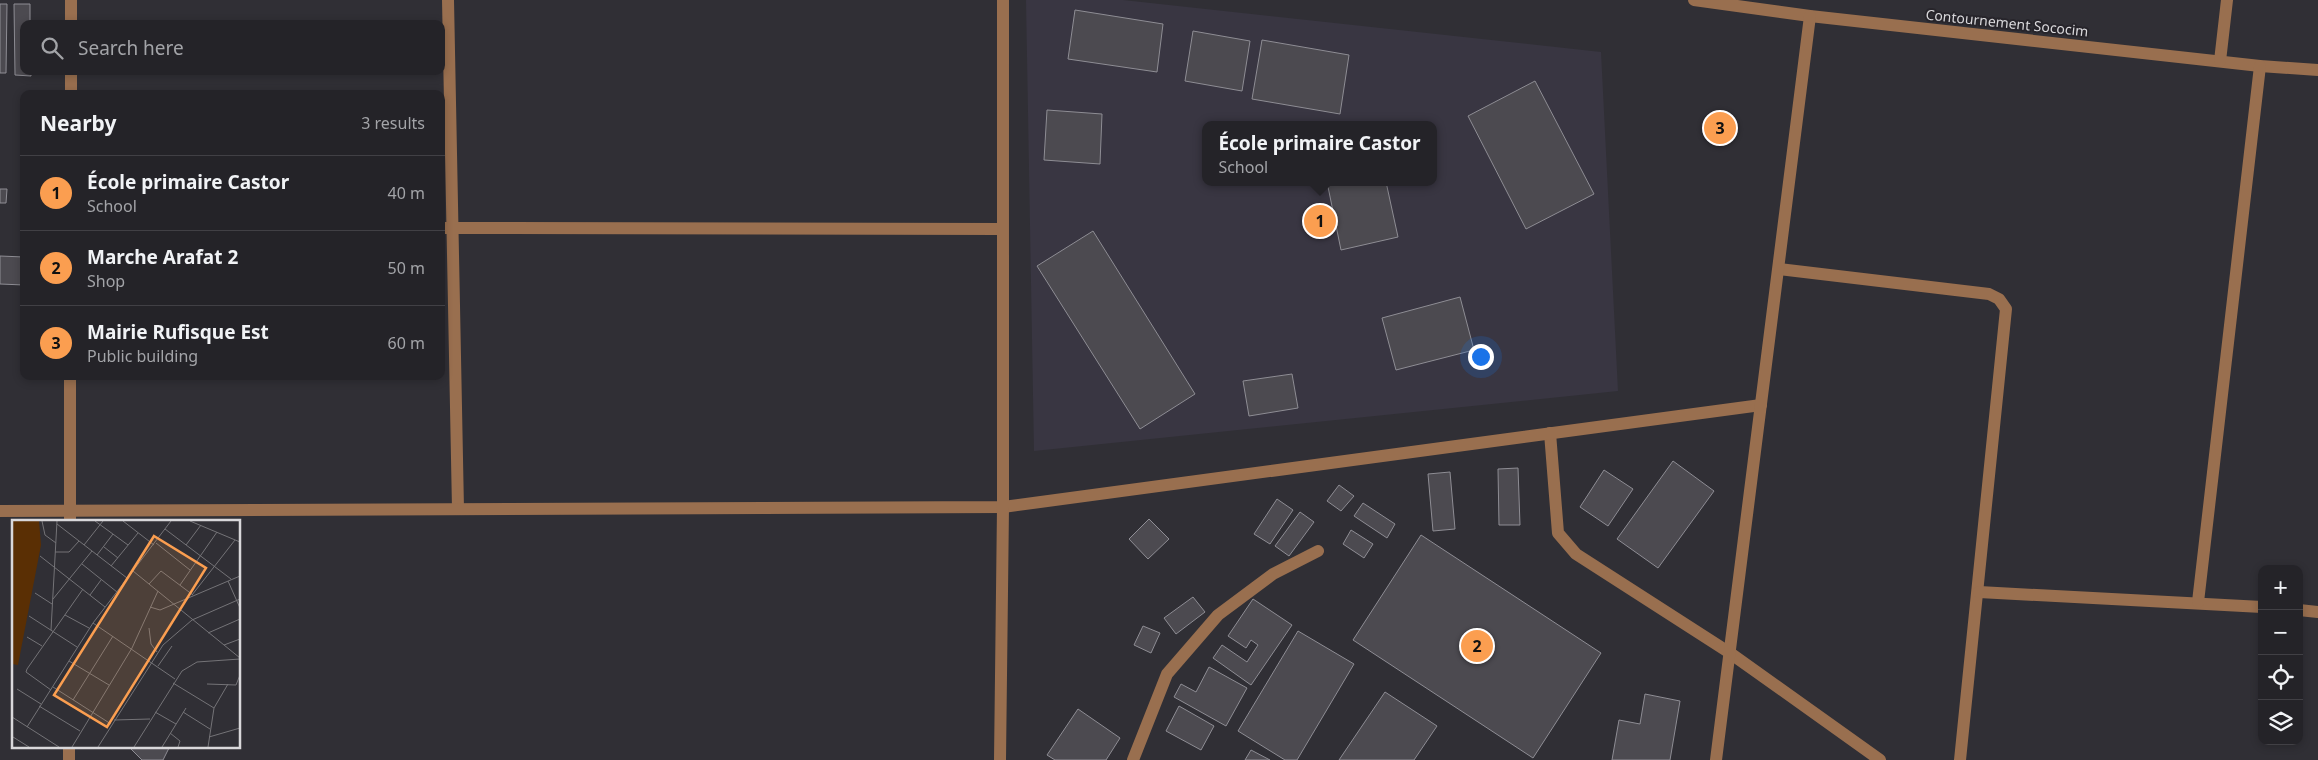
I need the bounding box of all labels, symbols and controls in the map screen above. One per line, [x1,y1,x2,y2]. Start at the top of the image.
street label: Contournement Sococim [1925,5,2089,40]
search box [20,20,445,75]
icon: search [38,34,66,62]
text: Search here [78,35,184,61]
text: Nearby [40,109,116,137]
pin: 3 [1704,109,1736,147]
text: 3 results [361,112,425,134]
popup [1202,121,1437,186]
text: École primaire Castor [1218,130,1421,156]
text: School [1218,156,1268,178]
text: École primaire Castor [87,169,289,195]
text: 1 [51,182,61,204]
text: 40 m [388,182,425,204]
text: School [87,195,137,217]
pin: 1 [1304,202,1336,240]
text: Marche Arafat 2 [87,244,238,270]
text: 2 [51,257,61,279]
text: 50 m [388,257,425,279]
text: Shop [87,270,125,292]
text: Mairie Rufisque Est [87,319,269,345]
text: 3 [51,332,61,354]
text: 60 m [388,332,425,354]
your location [1468,344,1494,370]
text: Public building [87,345,198,367]
inset map [12,520,240,748]
map controls [2258,565,2303,745]
button: + [2258,565,2303,610]
button: − [2258,610,2303,655]
pin: 2 [1461,627,1493,665]
button: locate [2258,655,2303,700]
button: layers [2258,700,2303,745]

